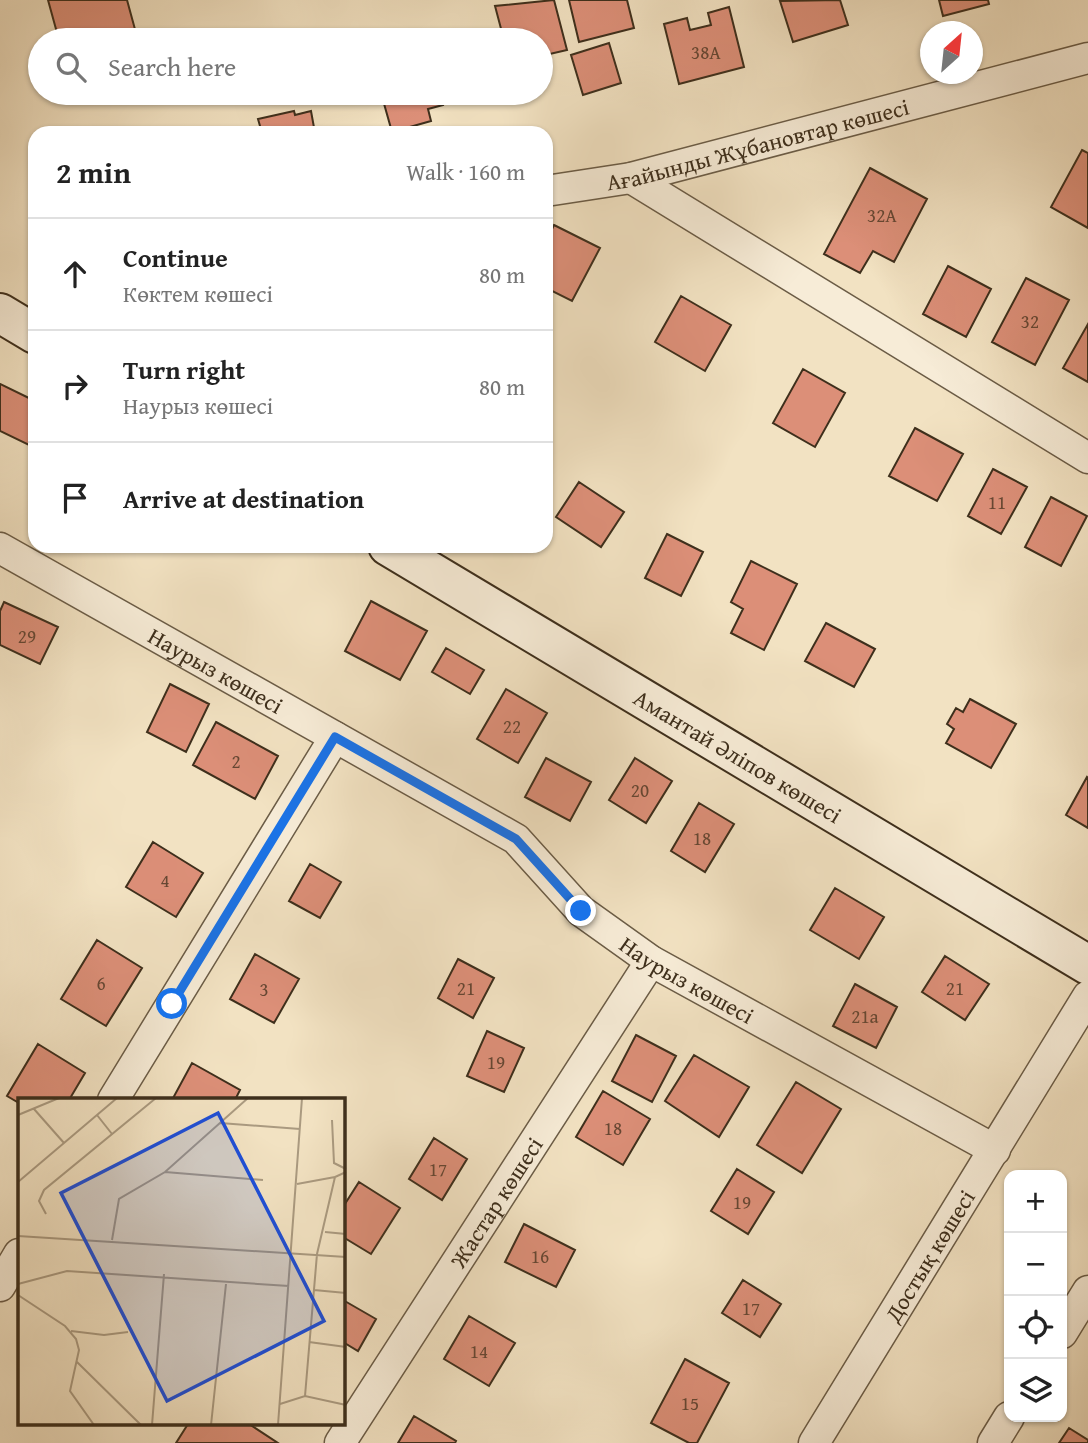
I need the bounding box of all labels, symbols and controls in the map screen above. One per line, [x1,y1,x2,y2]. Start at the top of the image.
north arrow [920,21,983,84]
search box [28,28,553,105]
house number: 38А [691,38,721,66]
text: Search here [108,47,236,86]
icon: search [52,48,90,86]
street label: Ағайынды Жұбановтар көшесі [604,89,912,198]
text: 2 min [56,150,131,194]
text: Walk · 160 m [406,155,525,188]
house number: 32А [867,201,897,229]
text: Continue [123,238,228,277]
icon: ahead [56,255,94,293]
text: 80 m [479,258,525,291]
text: Көктем көшесі [123,277,273,310]
house number: 32 [1021,307,1039,335]
text: Turn right [123,350,245,389]
icon: right [56,367,94,405]
text: 80 m [479,370,525,403]
text: Наурыз көшесі [123,389,273,422]
icon: arrive [56,479,94,517]
text: Arrive at destination [123,479,364,518]
house number: 11 [988,488,1006,516]
street label: Наурыз көшесі [142,619,290,721]
house number: 29 [18,622,36,650]
street label: Амантай Әліпов көшесі [628,680,848,831]
house number: 22 [503,712,521,740]
house number: 2 [231,747,241,775]
house number: 20 [631,776,649,804]
house number: 18 [693,824,711,852]
house number: 4 [160,866,170,894]
route end [565,895,596,926]
street label: Наурыз көшесі [613,927,760,1031]
house number: 6 [96,969,106,997]
house number: 21 [457,974,475,1002]
house number: 21 [946,974,964,1002]
house number: 3 [259,975,269,1003]
route start [156,988,187,1019]
house number: 21а [851,1002,879,1030]
house number: 19 [487,1048,505,1076]
inset map [18,1098,345,1426]
house number: 18 [604,1114,622,1142]
street label: Жастар көшесі [441,1130,550,1275]
house number: 17 [429,1155,447,1183]
map controls [1004,1170,1067,1422]
button: + [1004,1170,1067,1233]
street label: Достық көшесі [875,1183,982,1329]
house number: 19 [733,1188,751,1216]
button: − [1004,1233,1067,1296]
house number: 16 [531,1242,549,1270]
house number: 17 [742,1294,760,1322]
button: locate [1004,1296,1067,1359]
house number: 14 [470,1337,488,1365]
button: layers [1004,1359,1067,1422]
house number: 15 [681,1389,699,1417]

